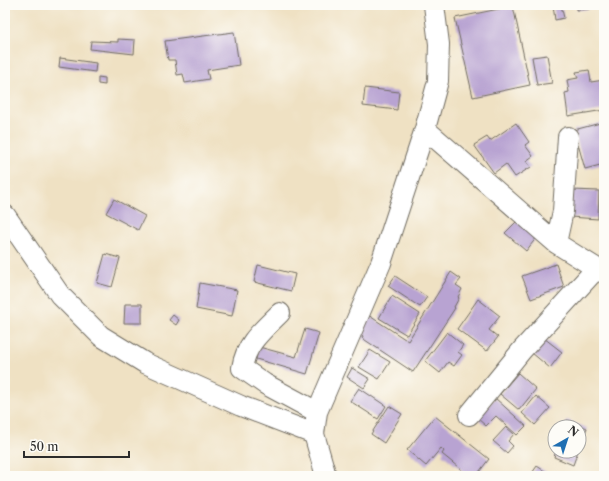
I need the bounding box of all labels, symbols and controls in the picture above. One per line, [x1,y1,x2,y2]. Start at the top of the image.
north arrow [547,419,587,459]
text: N [565,423,582,440]
scale bar [24,433,129,459]
text: 50 m [30,439,59,454]

